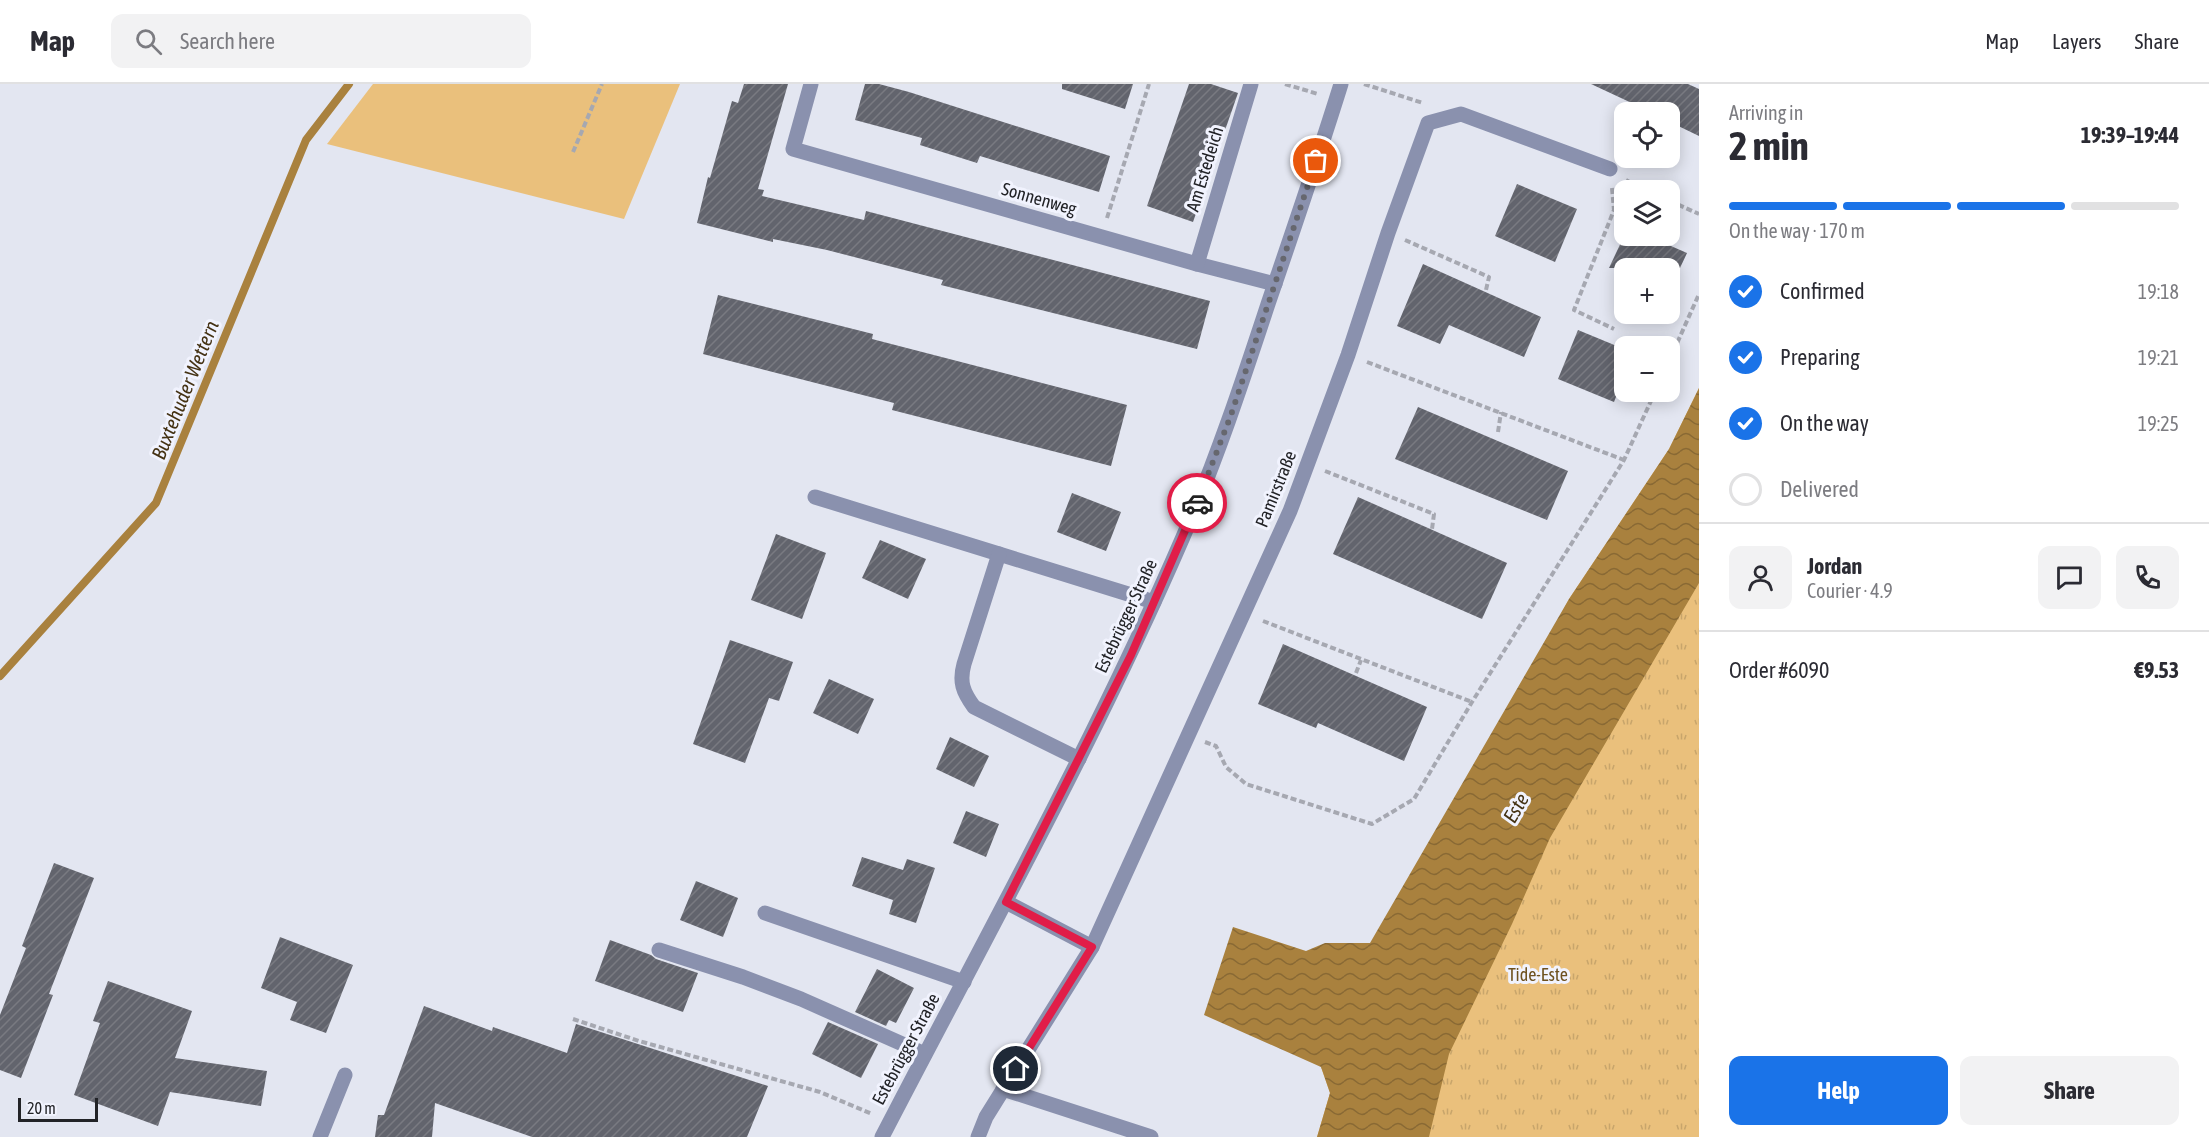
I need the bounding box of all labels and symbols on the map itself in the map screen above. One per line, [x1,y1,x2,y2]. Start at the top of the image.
street label: Am Estedeich [1182,124,1227,214]
pin [1290,135,1341,186]
street label: Sonnenweg [999,178,1079,219]
water label: Buxtehuder Wettern [146,317,223,462]
street label: Pamirstraße [1251,447,1300,530]
courier [1167,473,1227,533]
street label: Estebrügger Straße [1090,556,1161,676]
water label: Este [1498,789,1533,827]
park label: Tide-Este [1508,964,1568,985]
street label: Estebrügger Straße [867,989,944,1108]
pin [990,1043,1041,1094]
scale bar [18,1095,98,1122]

